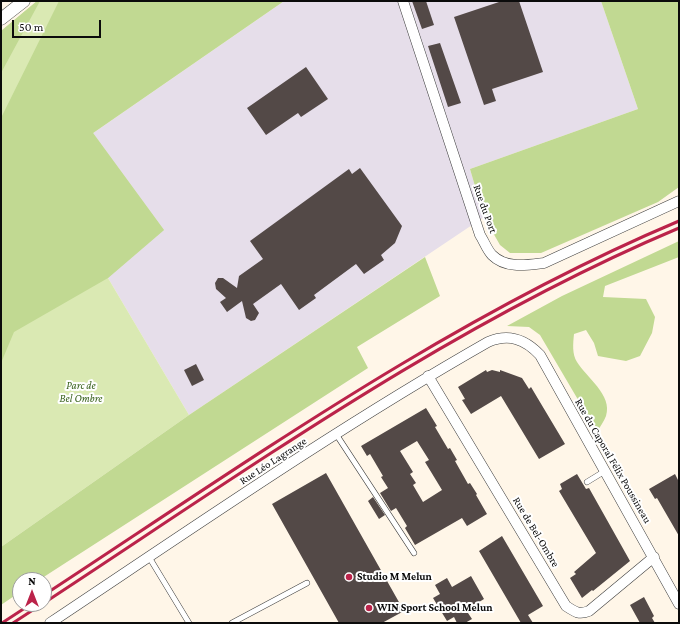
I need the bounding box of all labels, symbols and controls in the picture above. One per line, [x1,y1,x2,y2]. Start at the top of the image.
scale bar [14,12,103,38]
text: 50 m [19,20,43,34]
street label: Rue du Port [470,183,500,235]
park label: Parc de Bel Ombre [59,379,103,405]
street label: Rue du Caporal Félix Poussineau [572,396,654,526]
street label: Rue Léo Lagrange [237,434,309,488]
street label: Rue de Bel-Ombre [510,495,562,569]
place label: Studio M Melun [357,570,432,584]
north arrow [12,572,52,612]
marker: Studio M Melun [344,572,354,582]
text: N [28,575,36,587]
place label: WIN Sport School Melun [377,601,492,615]
marker: WIN Sport School Melun [364,603,374,613]

